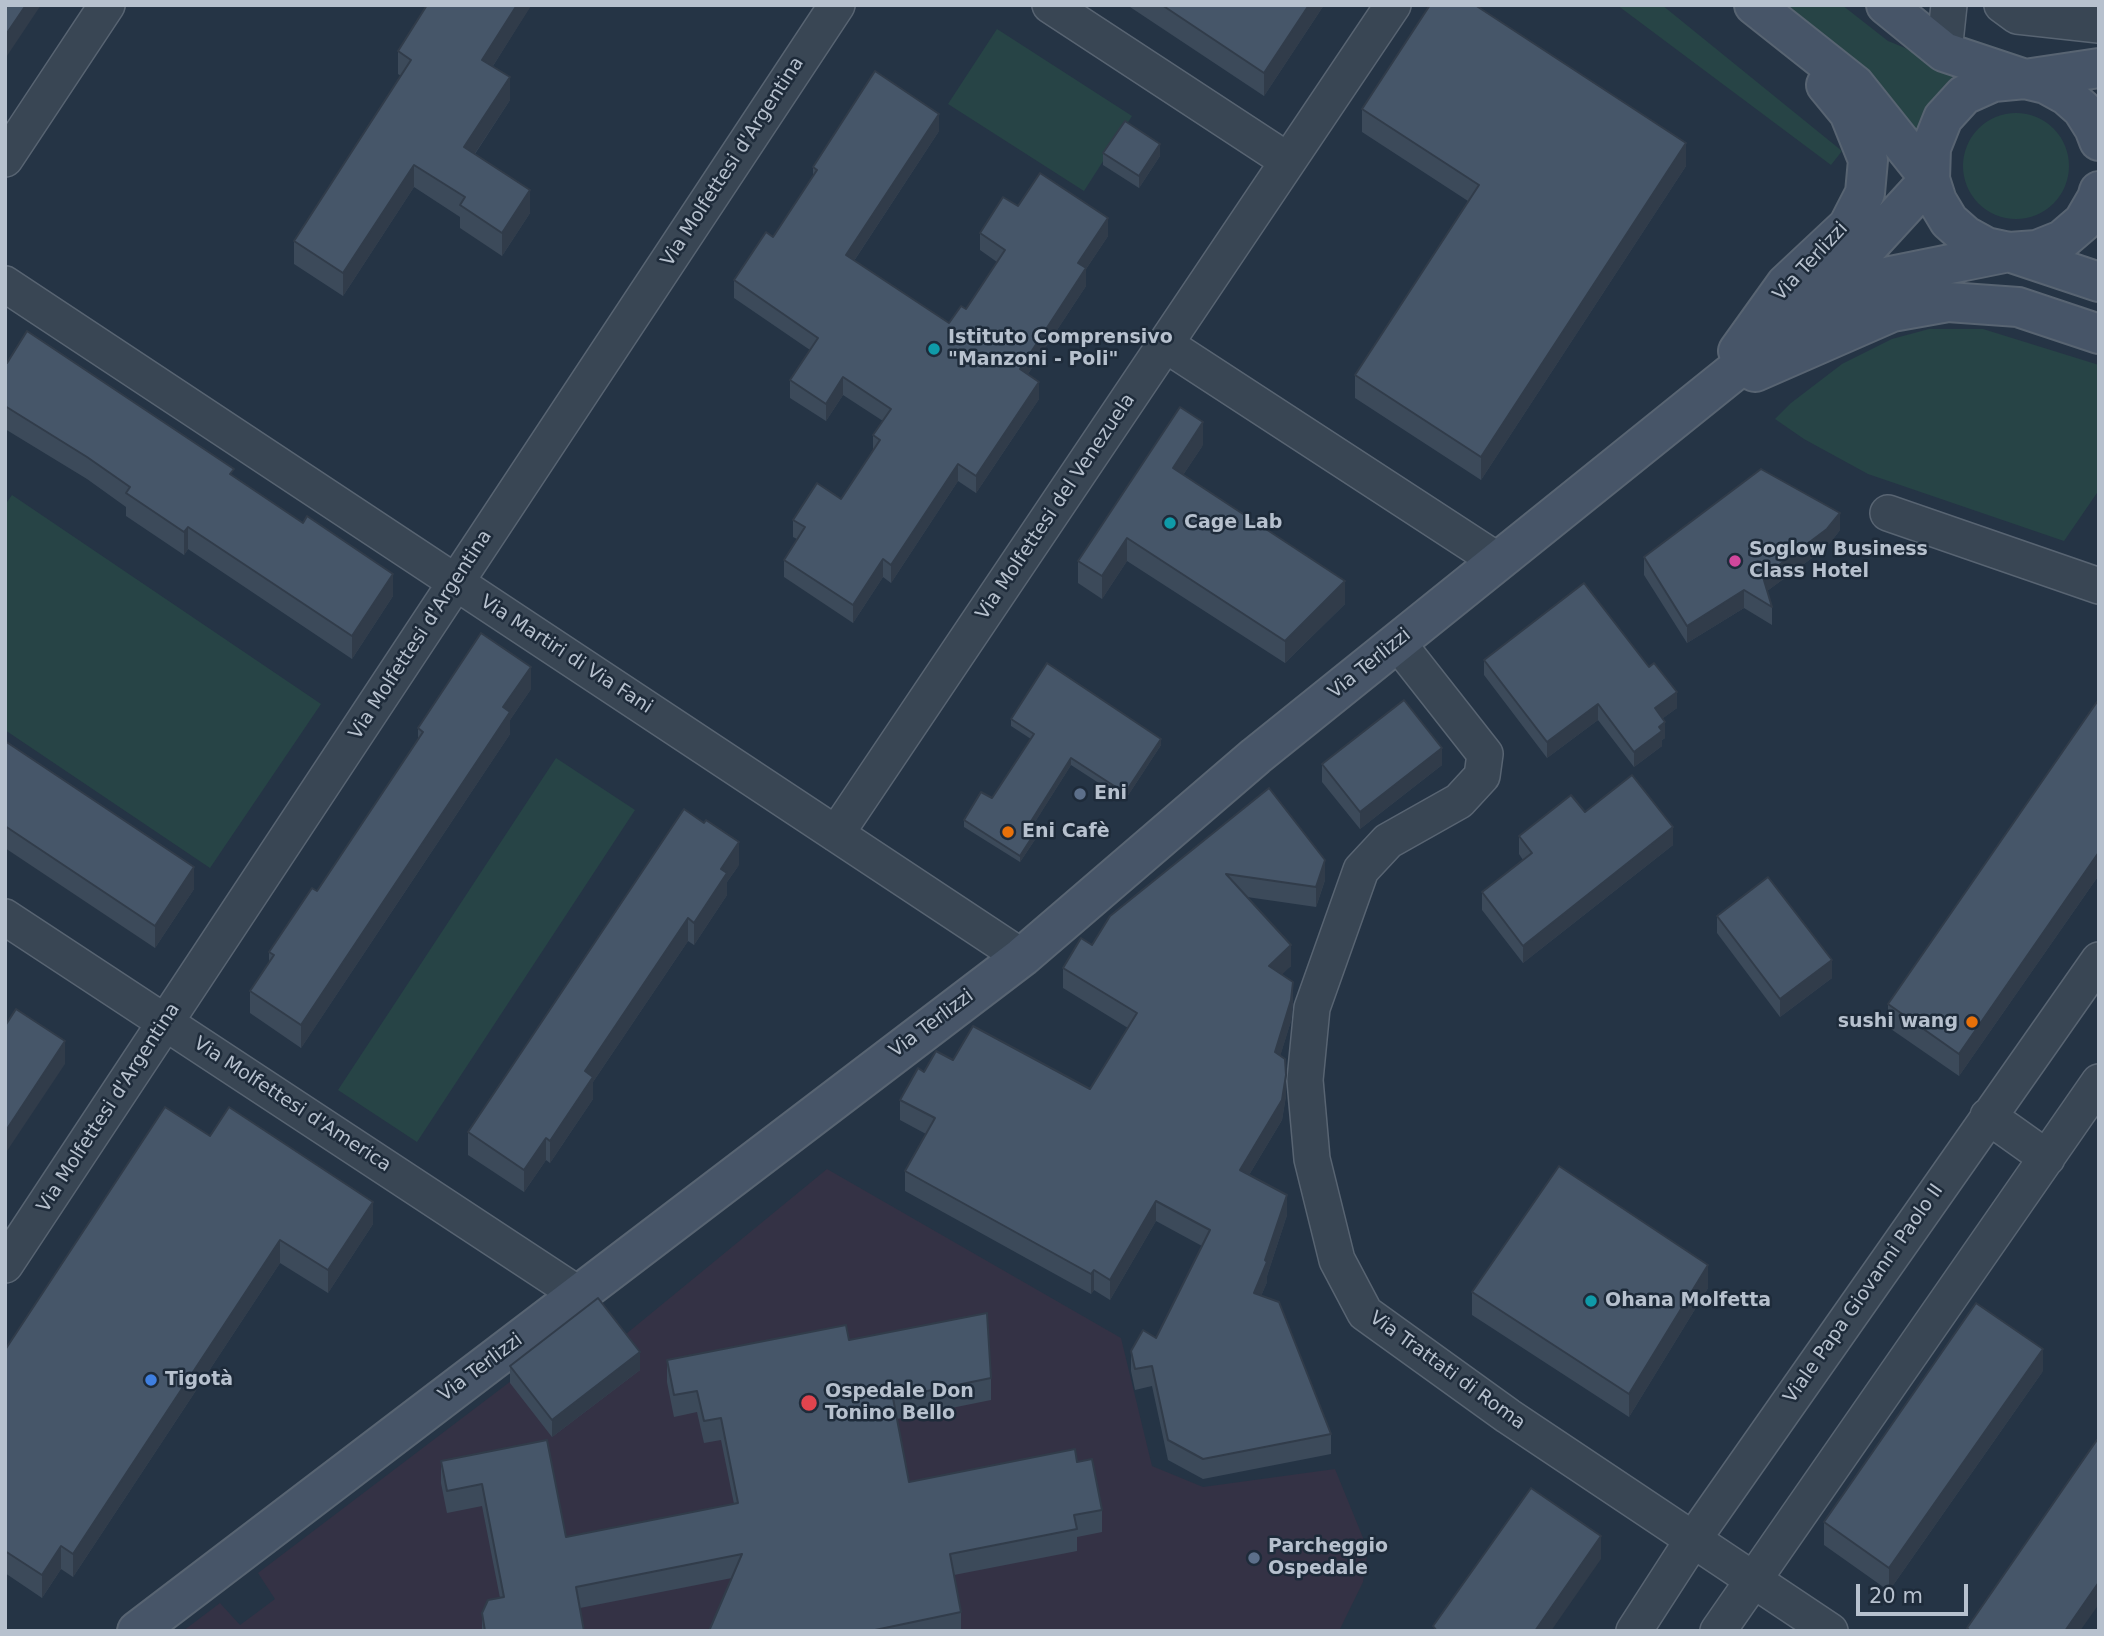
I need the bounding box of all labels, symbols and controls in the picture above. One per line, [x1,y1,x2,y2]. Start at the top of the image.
street label: Via Molfettesi d'Argentina [657,53,809,271]
street label: Via Terlizzi [1769,218,1853,306]
place label: Istituto Comprensivo "Manzoni - Poli" [948,327,1173,371]
marker: Istituto Comprensivo "Manzoni - Poli" [926,341,942,357]
street label: Via Molfettesi del Venezuela [972,390,1140,624]
place label: Cage Lab [1184,512,1282,534]
marker: Cage Lab [1162,515,1178,531]
street label: Via Molfettesi d'Argentina [345,526,497,744]
place label: Soglow Business Class Hotel [1749,539,1928,583]
marker: Soglow Business Class Hotel [1727,553,1743,569]
street label: Via Martiri di Via Fani [476,591,656,719]
street label: Via Terlizzi [1324,624,1416,704]
place label: Eni [1094,783,1127,805]
marker: Eni [1072,786,1088,802]
place label: Eni Cafè [1022,821,1110,843]
marker: Eni Cafè [1000,824,1016,840]
street label: Via Terlizzi [886,985,978,1063]
street label: Via Molfettesi d'Argentina [33,999,185,1217]
place label: sushi wang [1838,1011,1958,1033]
marker: sushi wang [1964,1014,1980,1030]
street label: Via Molfettesi d'America [189,1033,395,1177]
street label: Viale Papa Giovanni Paolo II [1779,1180,1949,1408]
place label: Ohana Molfetta [1605,1290,1771,1312]
marker: Ohana Molfetta [1583,1293,1599,1309]
street label: Via Trattati di Roma [1365,1307,1529,1435]
street label: Via Terlizzi [435,1329,527,1407]
place label: Tigotà [165,1369,233,1391]
marker: Tigotà [143,1372,159,1388]
place label: Ospedale Don Tonino Bello [825,1381,974,1425]
marker: Ospedale Don Tonino Bello [799,1393,819,1413]
place label: Parcheggio Ospedale [1268,1536,1388,1580]
marker: Parcheggio Ospedale [1246,1550,1262,1566]
scale bar [1859,1570,1971,1614]
text: 20 m [1869,1584,1923,1608]

